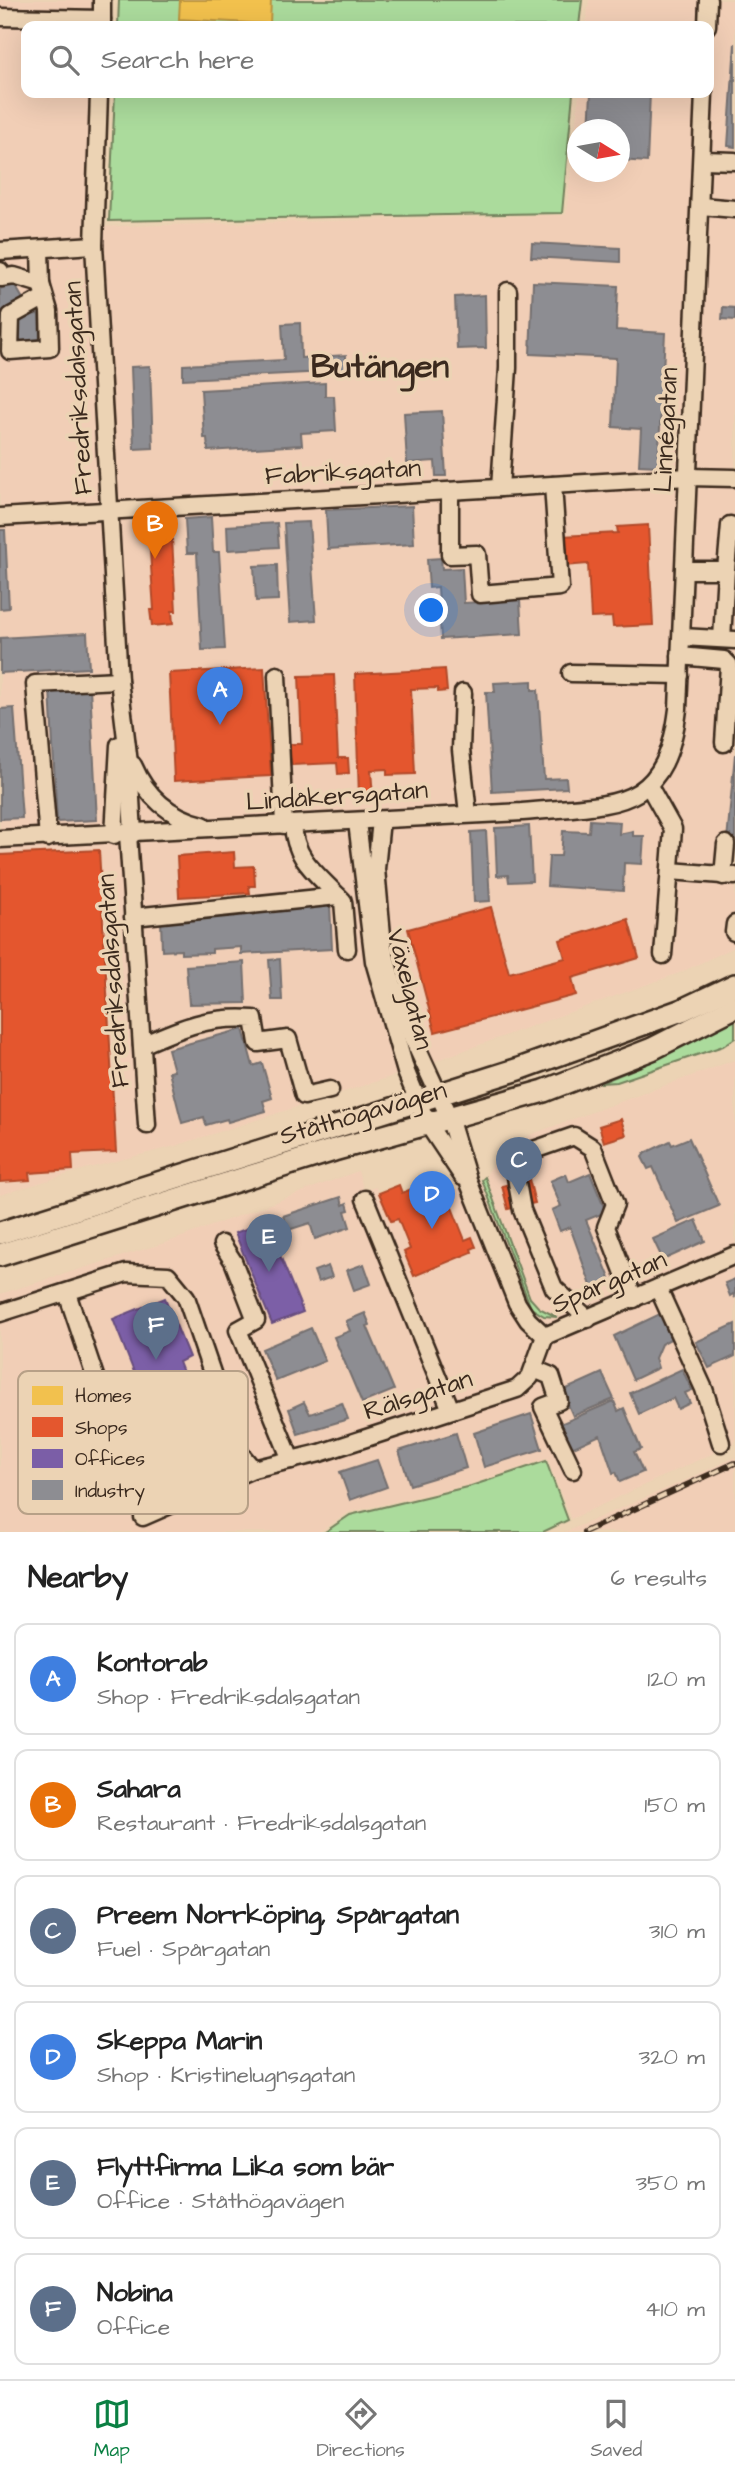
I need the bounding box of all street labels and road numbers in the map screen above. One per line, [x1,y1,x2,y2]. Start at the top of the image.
street label: Fredriksdalsgatan [54,280,104,496]
street label: Linnégatan [645,366,689,494]
street label: Fabriksgatan [264,450,422,496]
street label: Lindåkersgatan [245,772,429,822]
street label: Fredriksdalsgatan [88,873,140,1089]
street label: Växelgatan [376,925,442,1054]
street label: Ståthögavägen [275,1072,451,1156]
street label: Spårgatan [546,1242,673,1324]
street label: Rälsgatan [359,1361,478,1431]

